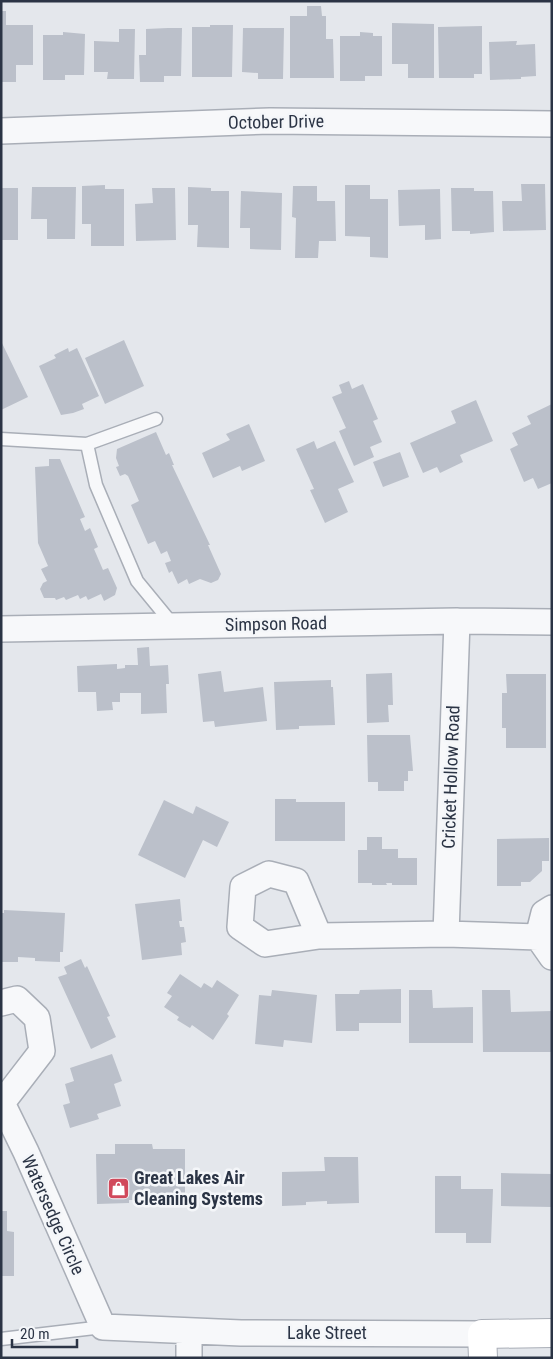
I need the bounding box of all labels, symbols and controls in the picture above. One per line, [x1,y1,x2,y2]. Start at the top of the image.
street label: October Drive [228,110,324,133]
street label: Simpson Road [225,612,327,635]
street label: Cricket Hollow Road [438,705,463,849]
street label: Watersedge Circle [18,1152,89,1278]
place label: Great Lakes Air Cleaning Systems [134,1167,263,1209]
shop icon: Great Lakes Air Cleaning Systems [106,1176,130,1200]
scale bar [12,1316,78,1348]
street label: Lake Street [287,1322,367,1343]
text: 20 m [20,1325,50,1343]

